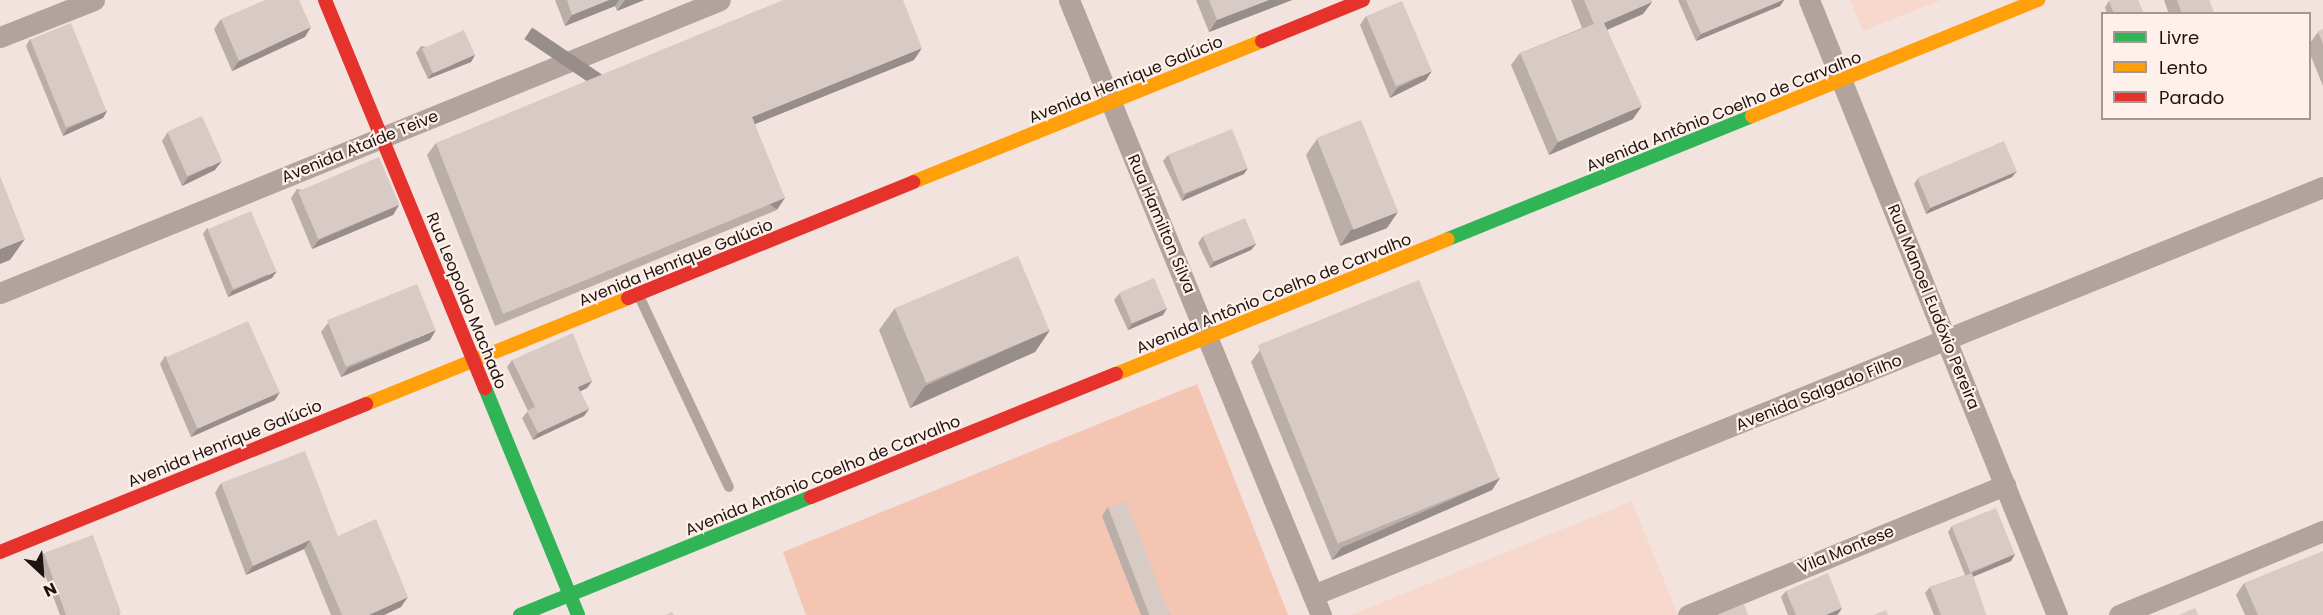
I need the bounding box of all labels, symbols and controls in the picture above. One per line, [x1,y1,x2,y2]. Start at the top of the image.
legend [2101,12,2311,120]
text: Livre [2159,25,2199,50]
street label: Avenida Henrique Galúcio [1026,32,1226,128]
street label: Avenida Antônio Coelho de Carvalho [1584,48,1864,176]
text: Lento [2159,55,2208,80]
text: Parado [2159,85,2224,110]
street label: Avenida Ataíde Teive [279,107,441,187]
street label: Rua Hamilton Silva [1123,152,1199,296]
street label: Rua Manoel Eudóxio Pereira [1883,202,1983,412]
street label: Rua Leopoldo Machado [422,210,510,392]
street label: Avenida Henrique Galúcio [576,215,776,311]
street label: Avenida Antônio Coelho de Carvalho [1134,230,1414,358]
street label: Avenida Salgado Filho [1733,351,1905,435]
street label: Avenida Henrique Galúcio [125,396,325,492]
street label: Avenida Antônio Coelho de Carvalho [683,412,963,540]
street label: Vila Montese [1795,522,1897,578]
north arrow [12,543,72,603]
text: N [40,577,61,603]

